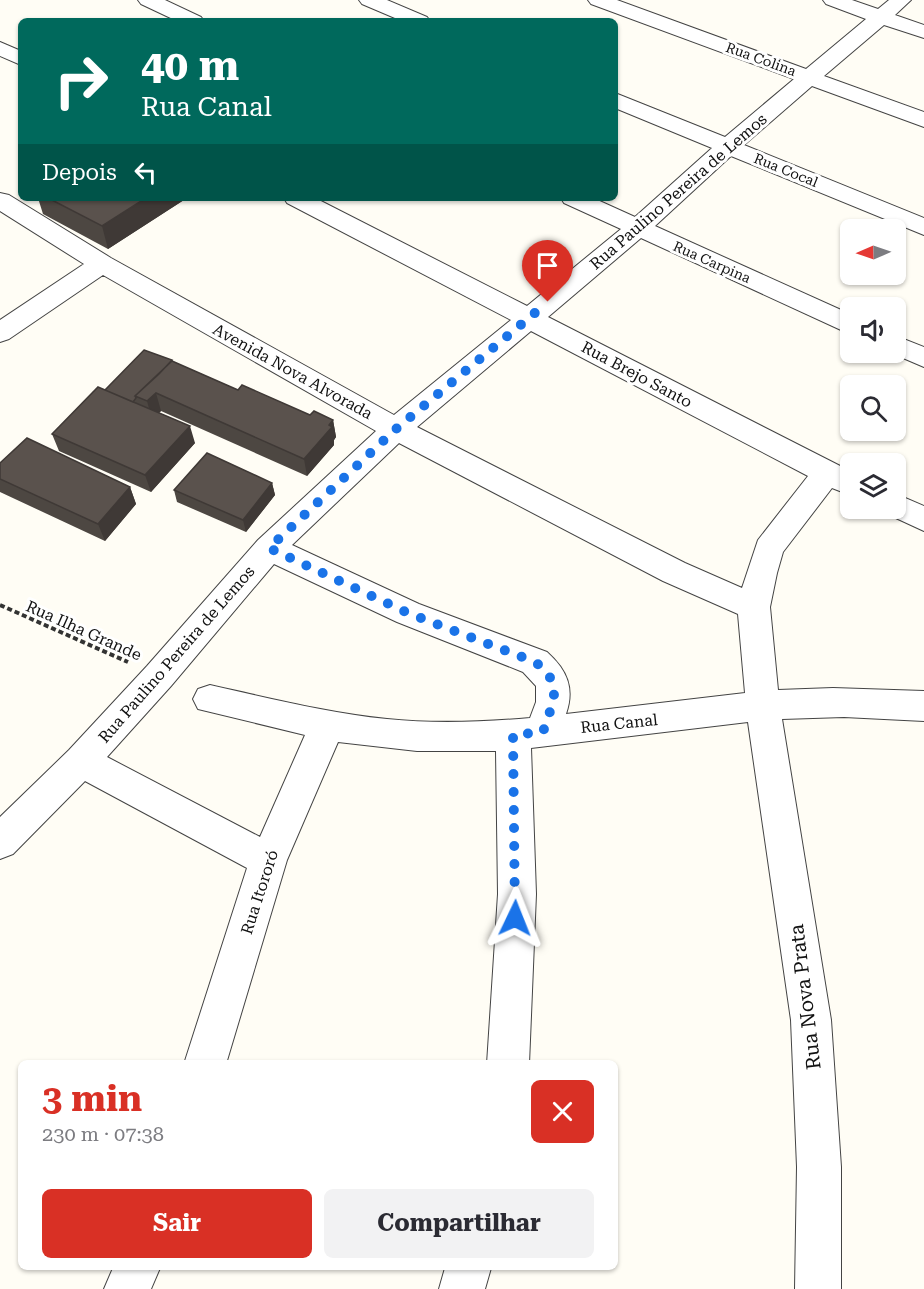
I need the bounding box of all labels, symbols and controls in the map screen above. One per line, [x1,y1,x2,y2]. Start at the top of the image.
street label: Rua Colina [724,39,799,79]
text: 40 m [141,41,239,90]
icon: right [42,42,120,120]
text: Rua Canal [141,91,272,123]
street label: Rua Paulino Pereira de Lemos [586,109,771,273]
street label: Rua Cocal [752,150,821,190]
icon: left [129,156,162,189]
text: Depois [42,160,117,185]
north arrow [840,219,906,285]
map controls [840,219,906,519]
street label: Rua Carpina [671,238,754,286]
pin [522,240,573,302]
icon: arrive [531,249,564,282]
button: sound [840,297,906,363]
street label: Avenida Nova Alvorada [210,320,376,423]
street label: Rua Brejo Santo [578,337,696,412]
button: search [840,375,906,441]
button: layers [840,453,906,519]
street label: Rua Paulino Pereira de Lemos [94,562,259,747]
street label: Rua Ilha Grande [23,596,145,665]
street label: Rua Canal [579,710,659,737]
street label: Rua Itororó [237,847,282,937]
position arrow [483,886,547,950]
street label: Rua Nova Prata [784,923,826,1071]
text: 3 min [42,1078,142,1120]
button: close [531,1080,594,1143]
text: 230 m · 07:38 [42,1122,164,1146]
button: Sair [42,1189,312,1258]
button: Compartilhar [324,1189,594,1258]

